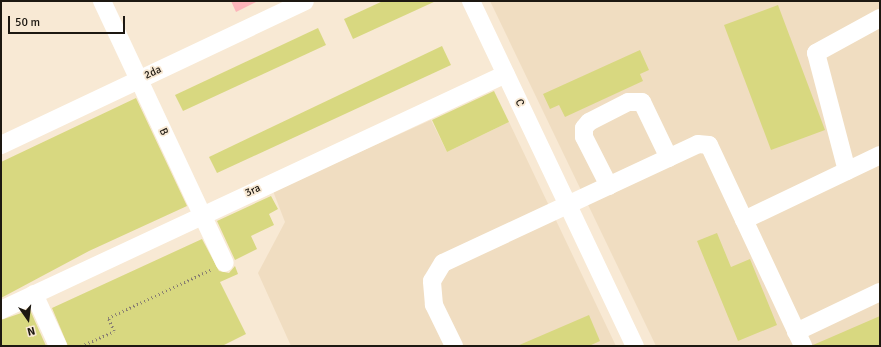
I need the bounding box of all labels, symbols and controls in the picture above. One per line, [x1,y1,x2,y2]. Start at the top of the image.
scale bar [10,8,127,34]
text: 50 m [15,15,40,30]
street label: 2da [142,63,164,83]
street label: C [512,97,526,109]
street label: B [156,126,170,138]
street label: 3ra [243,182,263,200]
north arrow [8,299,48,339]
text: N [26,324,36,338]

